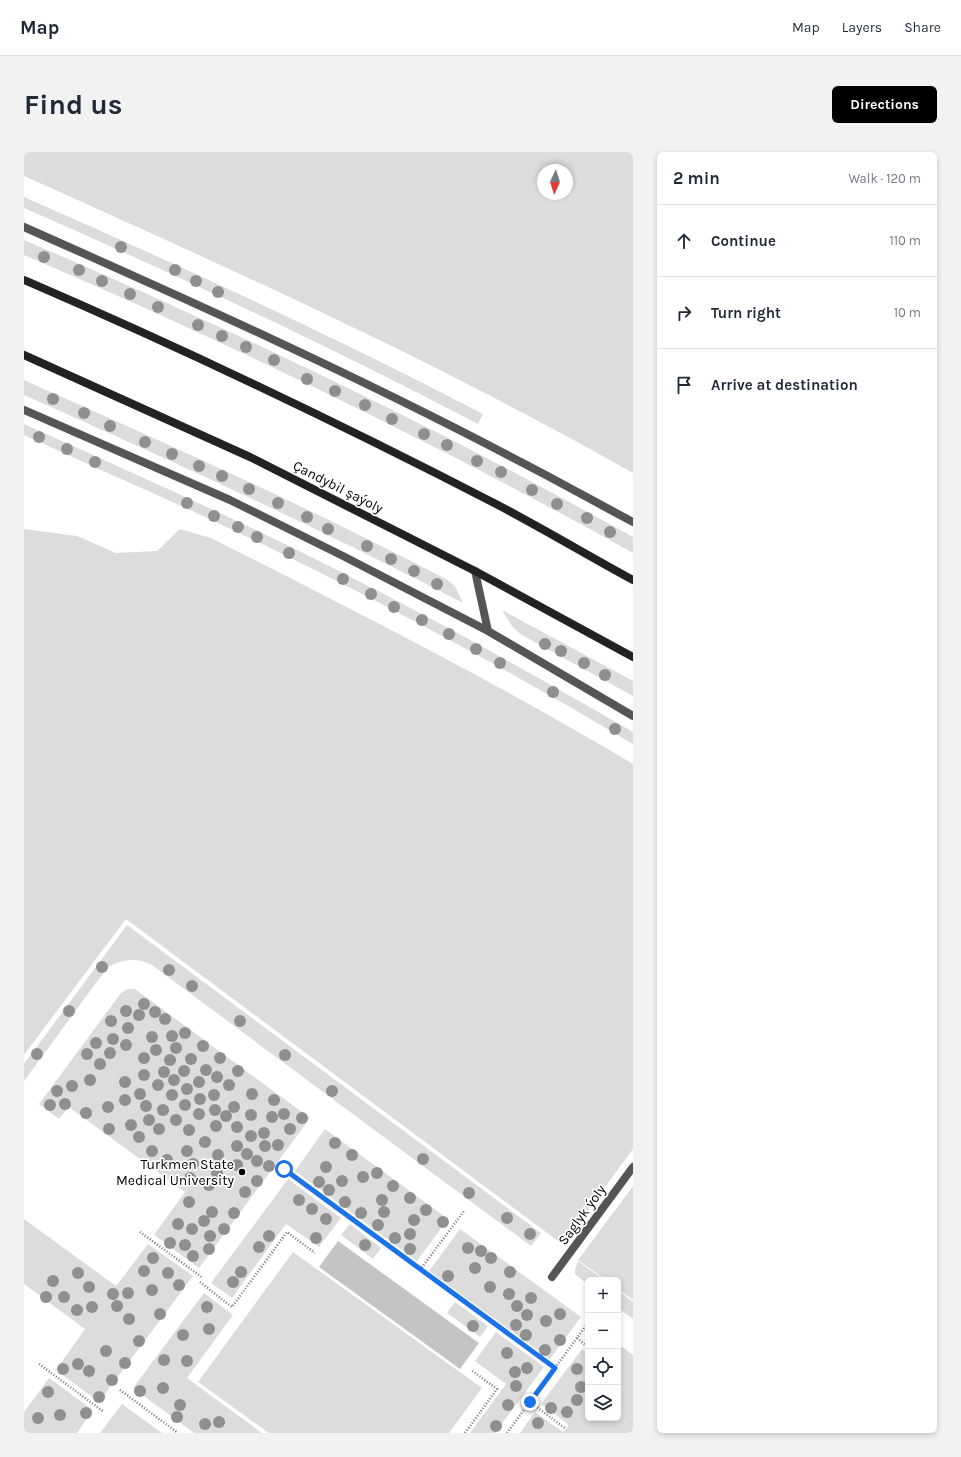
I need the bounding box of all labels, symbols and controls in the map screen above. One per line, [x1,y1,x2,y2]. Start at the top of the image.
text: Map [20,17,59,39]
text: Map [792,19,820,36]
text: Layers [842,19,882,36]
text: Share [904,19,941,36]
button: Directions [832,86,937,123]
text: Find us [24,88,123,121]
north arrow [537,164,573,200]
text: 2 min [673,168,720,188]
text: Walk · 120 m [848,171,921,186]
icon: ahead [673,230,695,252]
text: Continue [711,232,776,250]
text: 110 m [889,233,921,248]
icon: right [673,302,695,324]
text: Turn right [711,304,781,322]
text: 10 m [894,305,921,320]
icon: arrive [673,374,695,396]
text: Arrive at destination [711,376,858,394]
street label: Çandybil şaýoly [290,457,386,517]
place label: Turkmen State Medical University [116,1156,234,1189]
route start [275,1160,293,1178]
marker: Turkmen State Medical University [237,1167,247,1177]
street label: Saglyk ýoly [554,1181,610,1248]
map controls [585,1277,621,1421]
button: + [585,1277,621,1313]
button: − [585,1313,621,1349]
button: locate [585,1349,621,1385]
button: layers [585,1385,621,1421]
route end [521,1393,539,1411]

